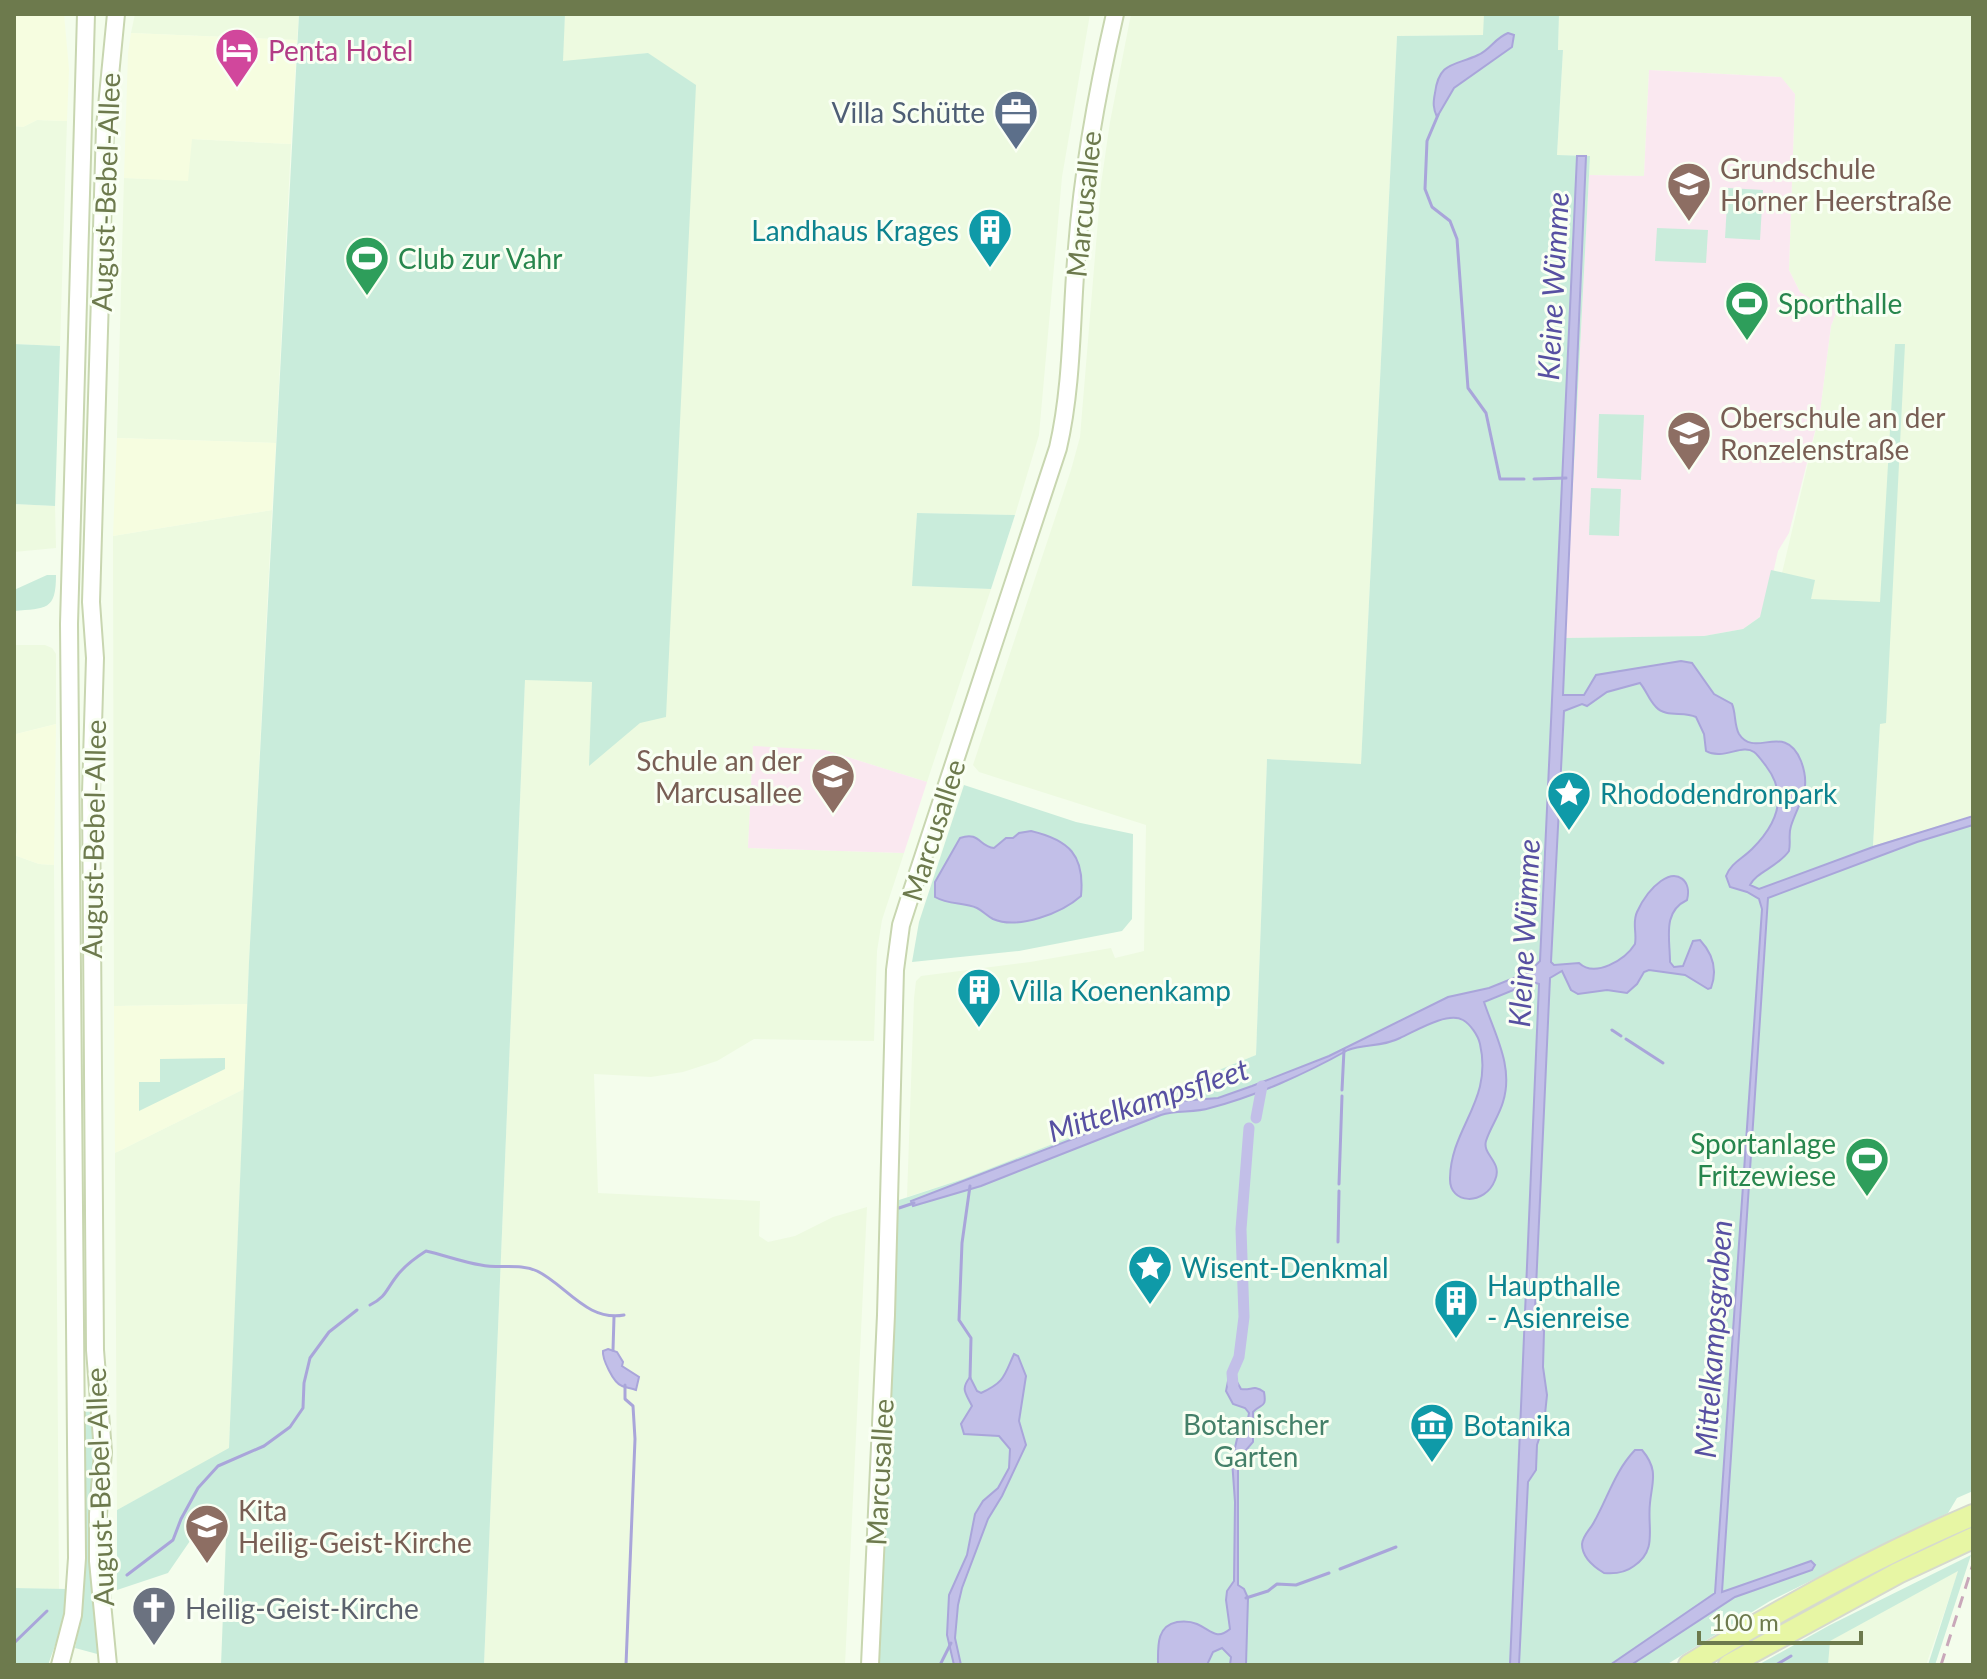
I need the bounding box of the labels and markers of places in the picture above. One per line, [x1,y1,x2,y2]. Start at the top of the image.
hotel icon: Penta Hotel [213,26,261,89]
place label: Penta Hotel [268,33,413,67]
office icon: Villa Schütte [992,88,1040,151]
place label: Villa Schütte [831,95,985,129]
place label: Grundschule Horner Heerstraße [1720,151,1952,217]
school or university icon: Grundschule Horner Heerstraße [1665,160,1713,223]
building icon: Landhaus Krages [966,206,1014,269]
place label: Landhaus Krages [751,213,959,247]
sports icon: Club zur Vahr [343,234,391,297]
place label: Club zur Vahr [398,241,562,275]
sports icon: Sporthalle [1723,279,1771,342]
place label: Sporthalle [1778,286,1902,320]
place label: Oberschule an der Ronzelenstraße [1720,400,1945,466]
school or university icon: Oberschule an der Ronzelenstraße [1665,409,1713,472]
place label: Schule an der Marcusallee [636,743,802,809]
school or university icon: Schule an der Marcusallee [809,752,857,815]
place icon: Rhododendronpark [1545,769,1593,832]
place label: Rhododendronpark [1600,776,1838,810]
building icon: Villa Koenenkamp [955,966,1003,1029]
place label: Villa Koenenkamp [1010,973,1231,1007]
place label: Sportanlage Fritzewiese [1690,1126,1836,1192]
sports icon: Sportanlage Fritzewiese [1843,1135,1891,1198]
place icon: Wisent-Denkmal [1126,1243,1174,1306]
place label: Wisent-Denkmal [1181,1250,1389,1284]
place label: Haupthalle - Asienreise [1487,1268,1630,1334]
building icon: Haupthalle - Asienreise [1432,1277,1480,1340]
museum icon: Botanika [1408,1401,1456,1464]
place label: Botanika [1463,1408,1571,1442]
place label: Kita Heilig-Geist-Kirche [238,1493,472,1559]
school or university icon: Kita Heilig-Geist-Kirche [183,1502,231,1565]
church icon: Heilig-Geist-Kirche [130,1584,178,1647]
place label: Heilig-Geist-Kirche [185,1591,419,1625]

